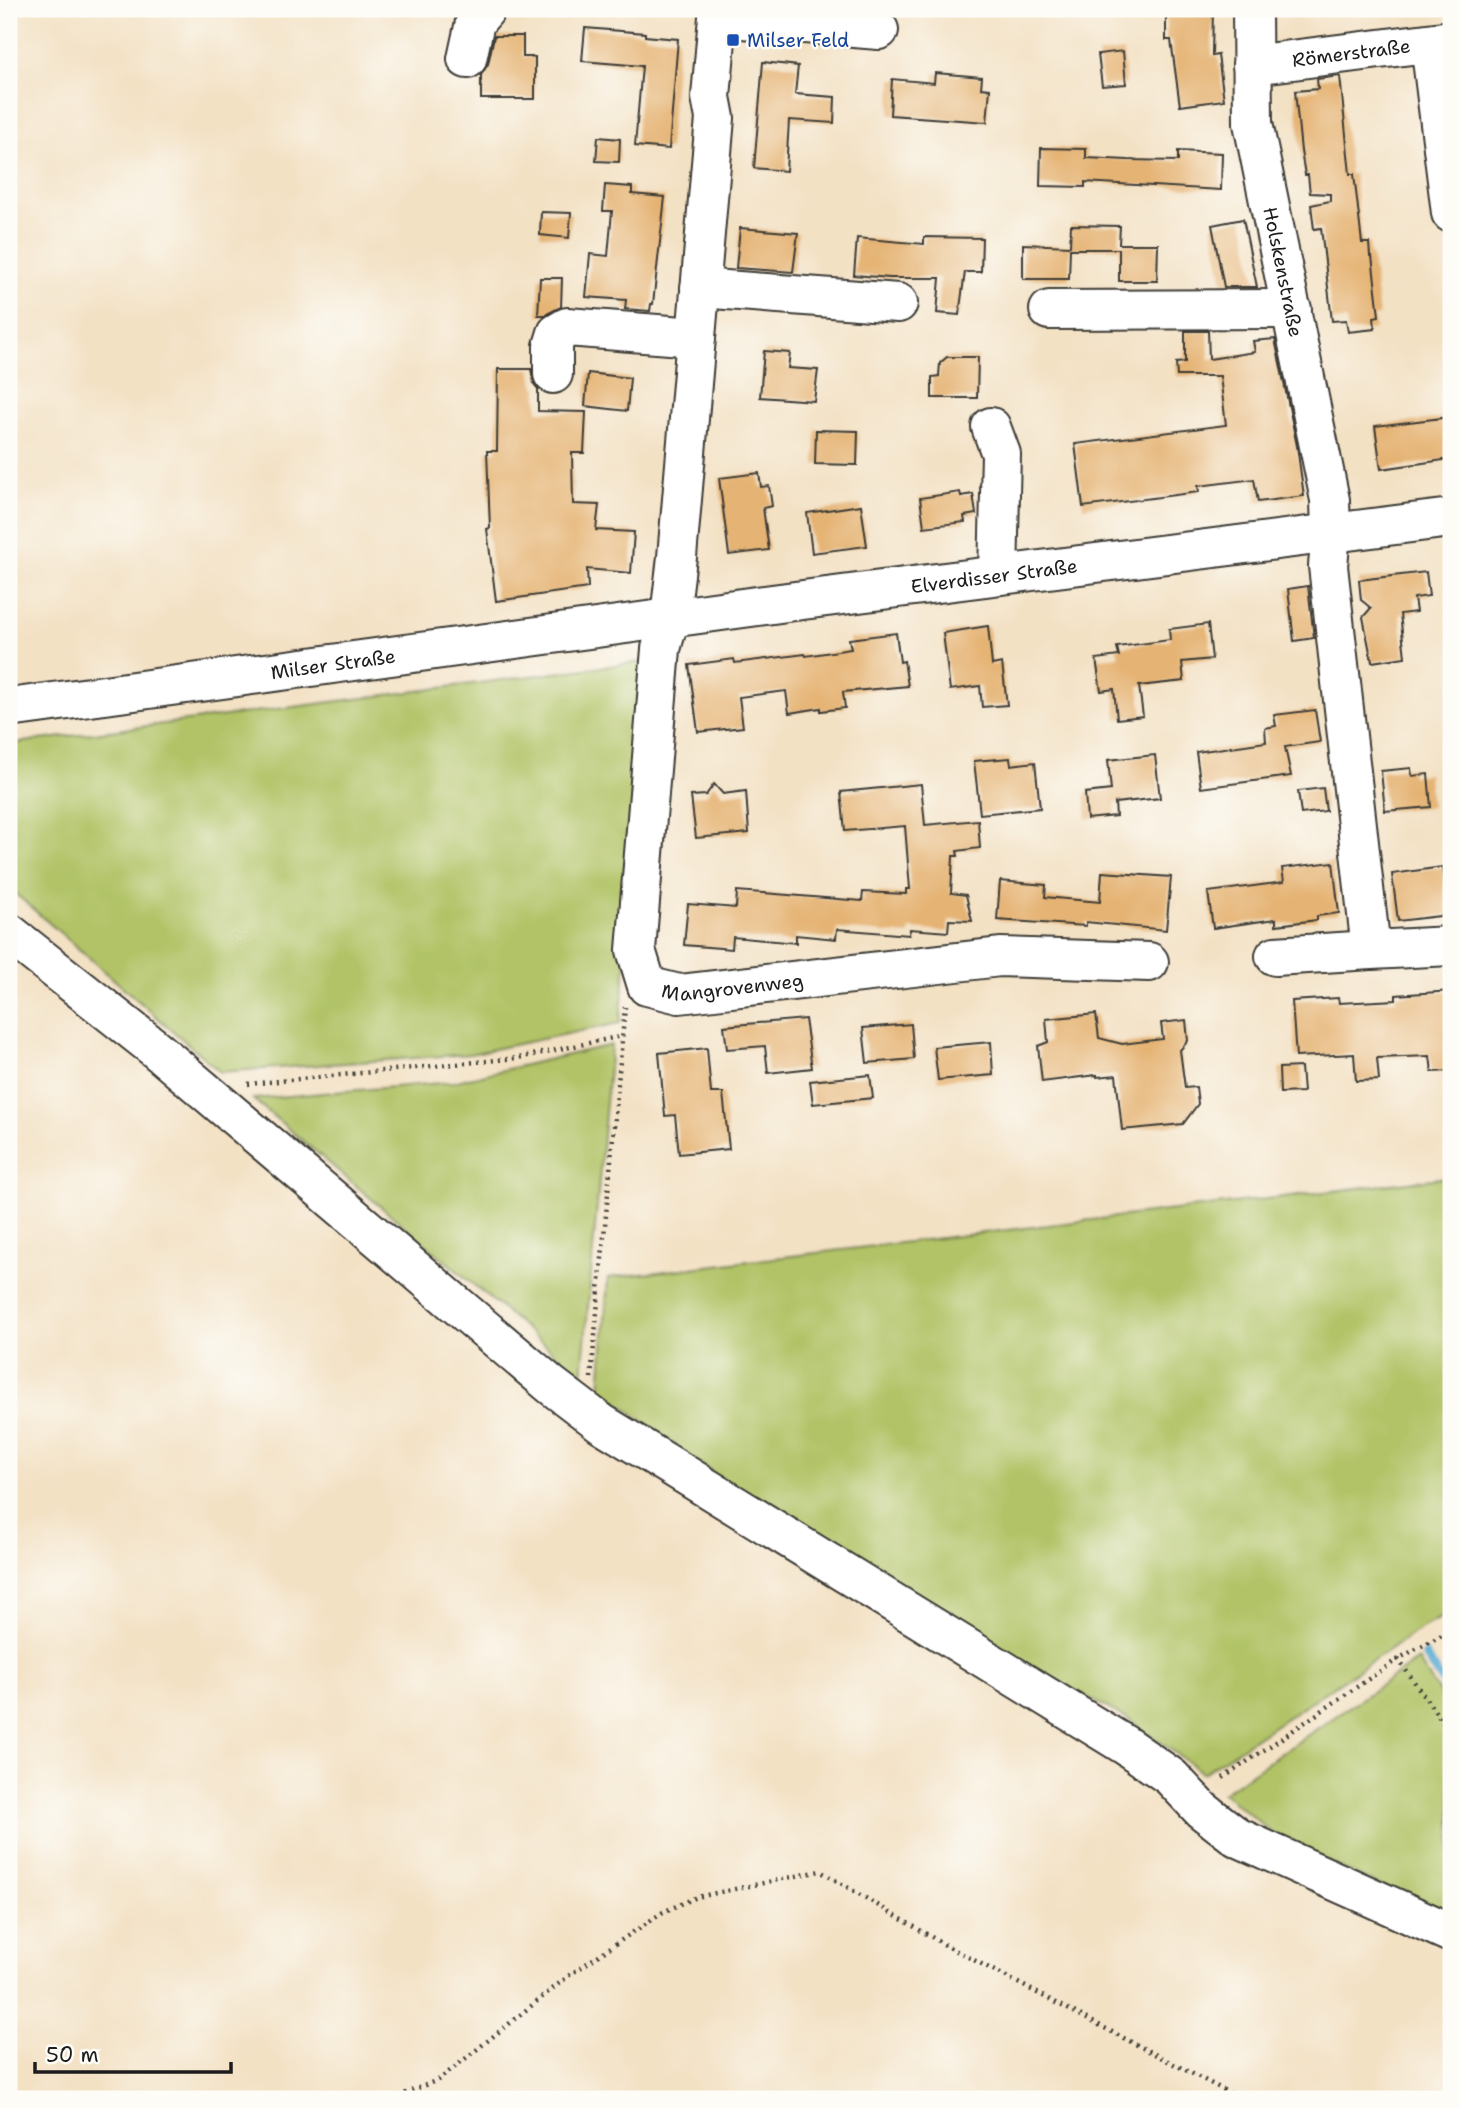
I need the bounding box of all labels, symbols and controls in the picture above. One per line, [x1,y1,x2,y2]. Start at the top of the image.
place label: Milser Feld [747,28,849,53]
marker: Milser Feld [725,32,741,48]
street label: Römerstraße [1291,33,1412,73]
street label: Holskenstraße [1257,205,1308,339]
street label: Elverdisser Straße [909,553,1079,599]
street label: Milser Straße [269,643,397,685]
street label: Mangrovenweg [659,968,805,1007]
scale bar [35,2031,231,2075]
text: 50 m [46,2041,99,2069]

